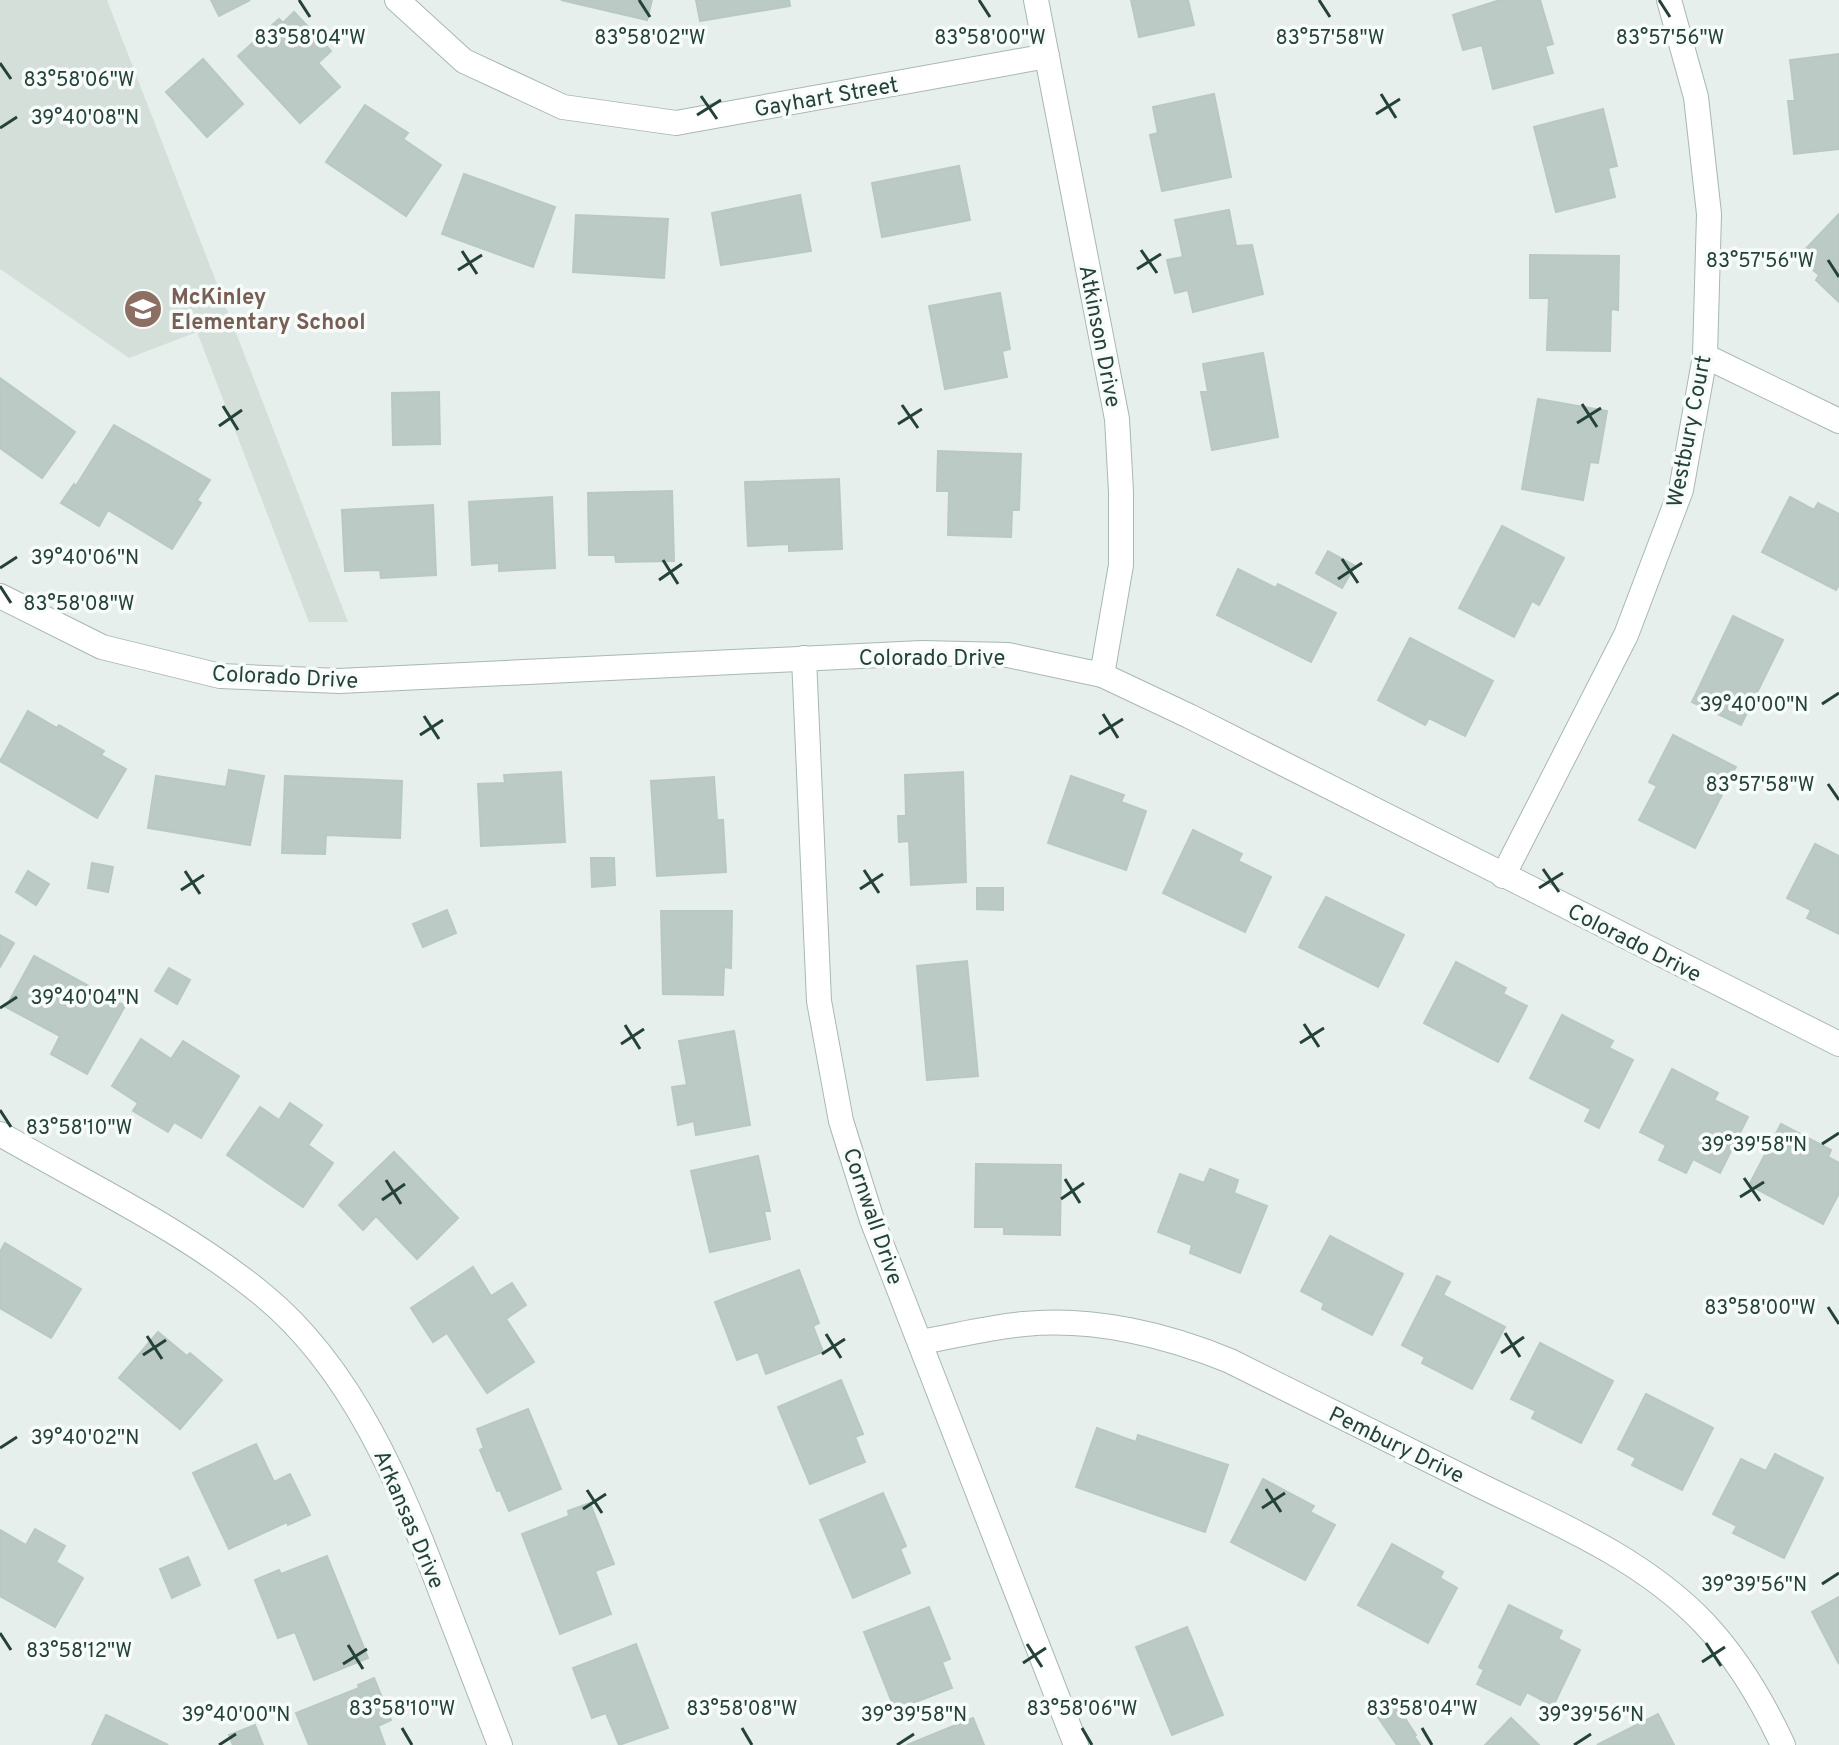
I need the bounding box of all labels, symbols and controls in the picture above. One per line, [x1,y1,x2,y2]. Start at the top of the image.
text: 83°58'04"W [254,26,366,52]
text: 83°58'02"W [594,26,706,52]
text: 83°58'00"W [934,26,1046,52]
text: 83°57'58"W [1276,26,1384,52]
text: 83°57'56"W [1616,26,1724,52]
text: 83°58'06"W [24,68,135,94]
street label: Gayhart Street [752,73,900,124]
text: 39°40'08"N [31,106,139,132]
text: 83°57'56"W [1706,249,1814,275]
street label: Atkinson Drive [1072,263,1126,410]
place label: McKinley Elementary School [171,285,366,337]
school or university icon: McKinley Elementary School [122,288,164,330]
street label: Westbury Court [1662,353,1718,510]
text: 39°40'06"N [31,546,139,572]
text: 83°58'08"W [23,592,135,618]
street label: Colorado Drive [859,646,1005,673]
street label: Colorado Drive [211,661,359,696]
text: 39°40'00"N [1699,693,1809,719]
text: 83°57'58"W [1706,773,1814,799]
street label: Colorado Drive [1562,899,1705,990]
text: 39°40'04"N [31,986,139,1012]
text: 83°58'10"W [26,1116,132,1142]
text: 39°39'58"N [1701,1133,1807,1159]
street label: Cornwall Drive [836,1145,908,1289]
text: 83°58'00"W [1704,1296,1816,1322]
street label: Pembury Drive [1324,1402,1468,1491]
text: 39°40'02"N [31,1426,139,1452]
street label: Arkansas Drive [366,1447,449,1593]
text: 39°39'56"N [1701,1573,1807,1599]
text: 83°58'12"W [26,1639,132,1665]
text: 83°58'10"W [349,1697,455,1723]
text: 83°58'08"W [686,1697,798,1723]
text: 83°58'06"W [1027,1697,1138,1723]
text: 83°58'04"W [1366,1697,1478,1723]
text: 39°40'00"N [181,1703,291,1729]
text: 39°39'58"N [861,1703,967,1729]
text: 39°39'56"N [1538,1703,1644,1729]

